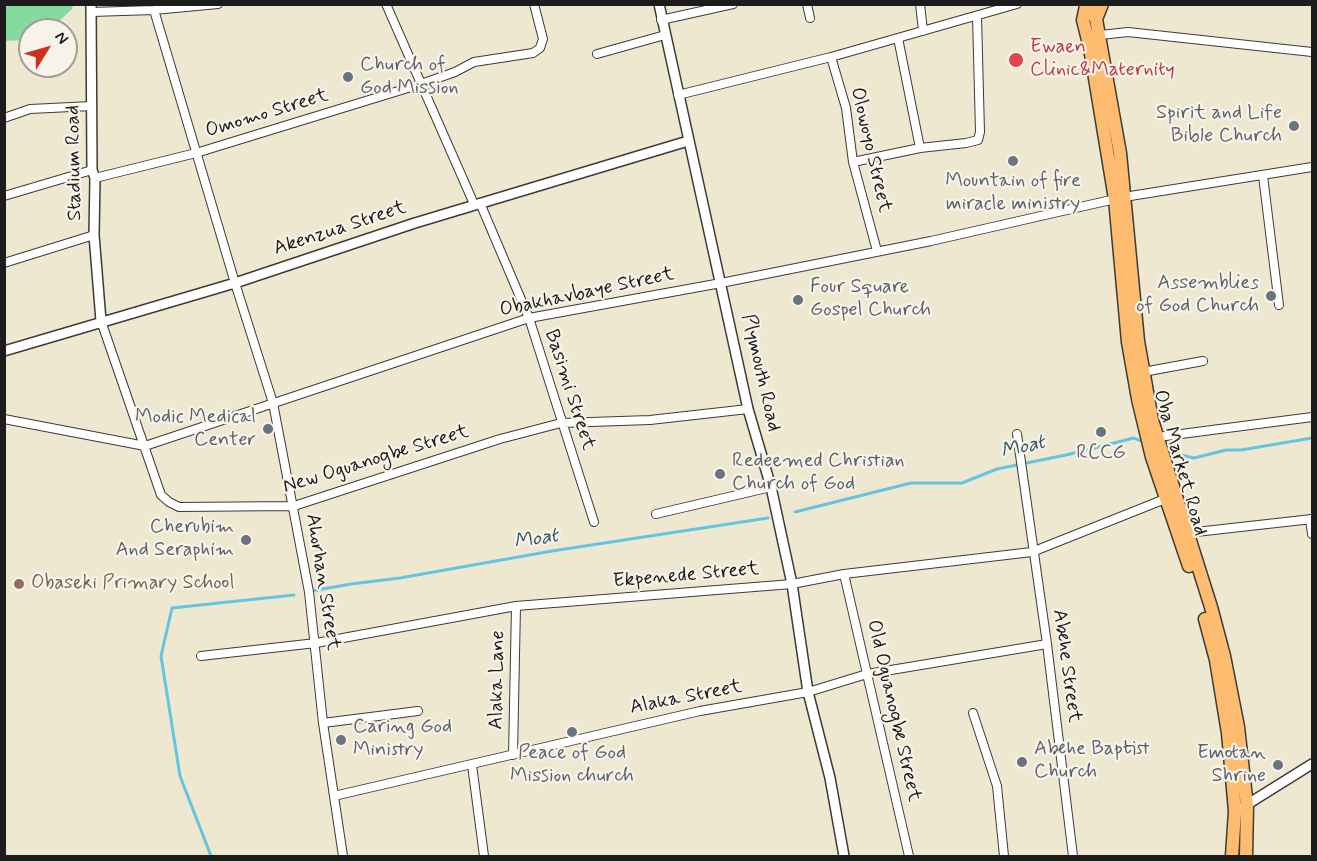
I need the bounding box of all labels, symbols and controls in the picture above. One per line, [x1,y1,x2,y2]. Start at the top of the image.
north arrow [18,18,78,78]
text: N [50,27,73,49]
place label: Ewaen Clinic&Maternity [1030,36,1175,83]
marker: Ewaen Clinic&Maternity [1007,51,1025,69]
place label: Church of God Mission [360,54,459,101]
marker: Church of God Mission [341,70,355,84]
street label: Omomo Street [203,84,331,144]
street label: Olowoyo Street [844,85,896,215]
place label: Spirit and Life Bible Church [1156,102,1282,149]
street label: Stadium Road [62,105,88,221]
marker: Spirit and Life Bible Church [1287,119,1301,133]
marker: Mountain of fire miracle ministry [1006,154,1020,168]
place label: Mountain of fire miracle ministry [945,170,1081,217]
street label: Akenzua Street [271,196,409,262]
street label: Obakhavbaye Street [498,263,676,323]
place label: Assemblies of God Church [1136,272,1259,319]
place label: Four Square Gospel Church [810,276,931,323]
marker: Assemblies of God Church [1264,289,1278,303]
marker: Four Square Gospel Church [791,293,805,307]
street label: Plymouth Road [735,312,785,434]
street label: Basimi Street [538,327,600,453]
street label: Oba Market Road [1147,387,1211,539]
place label: Modic Medical Center [135,406,256,453]
street label: New Oguanogbe Street [280,420,472,500]
marker: Modic Medical Center [261,422,275,436]
marker: RCCG [1094,425,1108,439]
water label: Moat [998,431,1048,465]
place label: RCCG [1076,442,1126,466]
place label: Redeemed Christian Church of God [732,450,905,497]
marker: Redeemed Christian Church of God [713,467,727,481]
street label: Ahorhan Street [299,512,345,652]
place label: Cherubim And Seraphim [115,516,234,563]
water label: Moat [512,524,560,556]
marker: Cherubim And Seraphim [239,533,253,547]
street label: Ekpenede Street [612,558,760,594]
place label: Obaseki Primary School [31,572,234,596]
marker: Obaseki Primary School [12,577,26,591]
street label: Abehe Street [1046,608,1086,724]
street label: Old Oguanogbe Street [860,618,926,804]
street label: Alaka Lane [485,630,511,730]
street label: Alaka Street [628,675,744,721]
place label: Caring God Ministry [353,716,452,763]
marker: Peace of God Mission church [565,725,579,739]
marker: Caring God Ministry [334,733,348,747]
place label: Abehe Baptist Church [1034,738,1150,785]
place label: Peace of God Mission church [510,742,634,789]
place label: Emotan Shrine [1197,742,1266,789]
marker: Abehe Baptist Church [1015,755,1029,769]
marker: Emotan Shrine [1271,758,1285,772]

